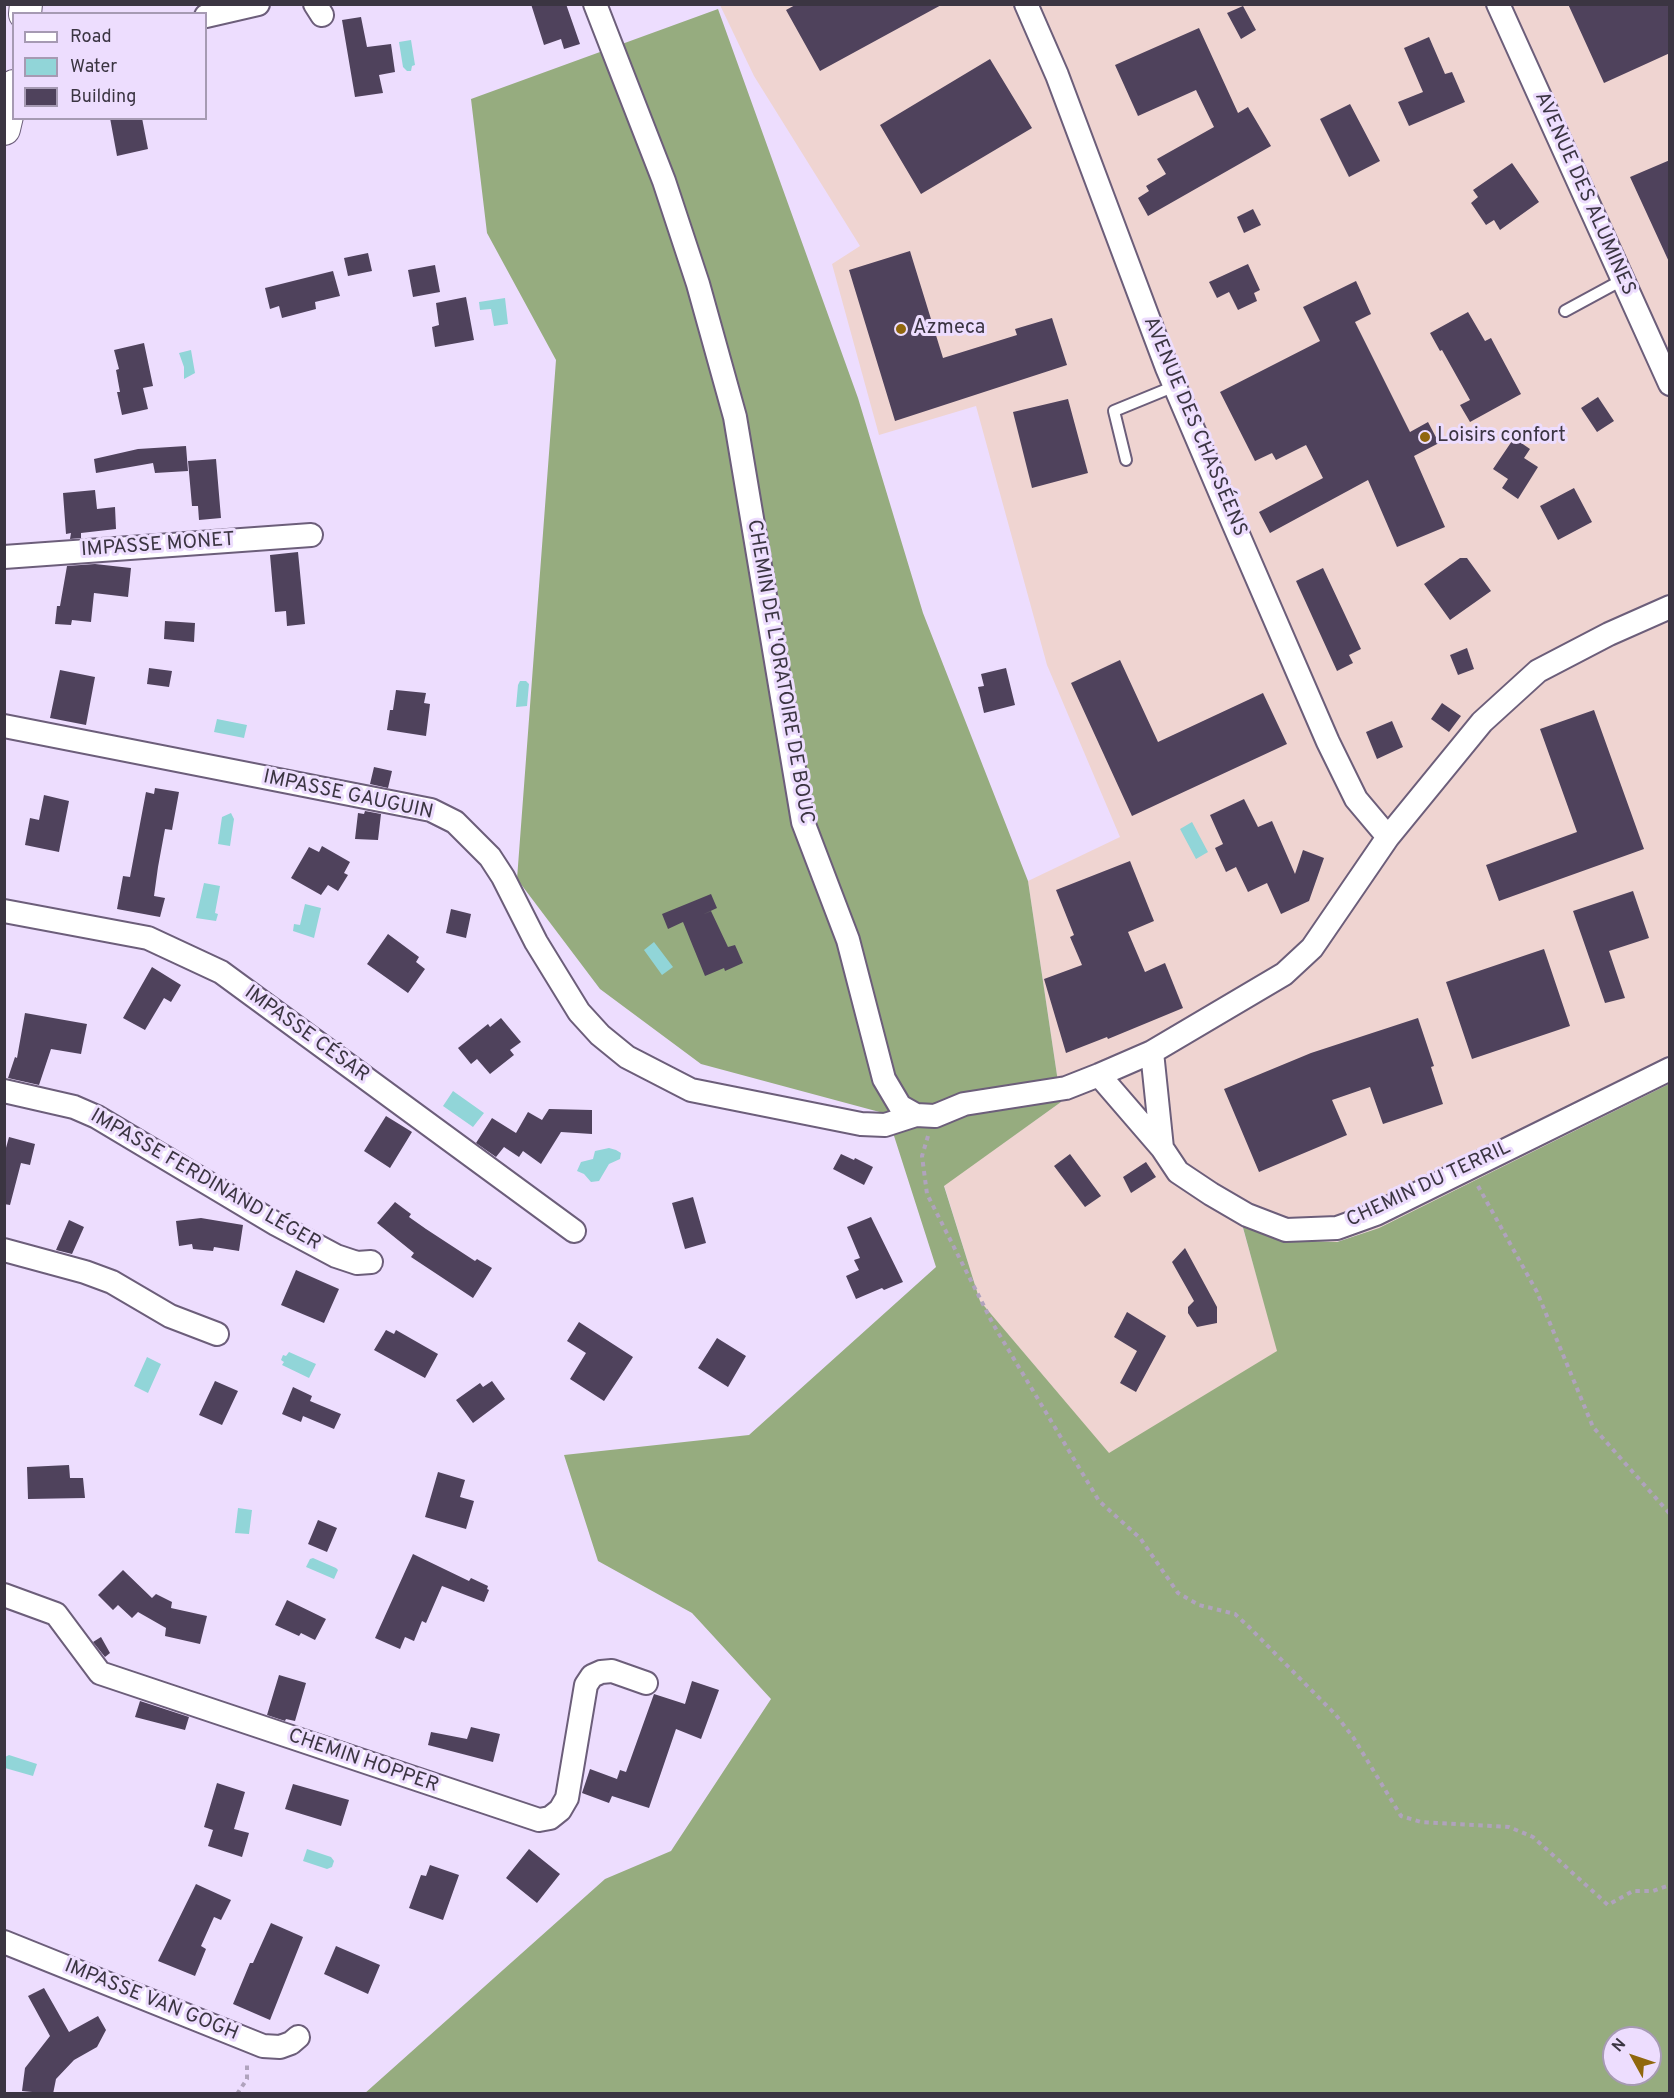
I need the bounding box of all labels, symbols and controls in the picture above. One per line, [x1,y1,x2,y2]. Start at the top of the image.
legend [12,12,207,120]
text: Road [70,26,112,49]
text: Water [70,56,117,79]
text: Building [70,86,136,109]
street label: AVENUE DES ALUMINES [1528,89,1640,299]
street label: AVENUE DES CHASSÉENS [1137,314,1251,540]
place label: Azmeca [913,317,985,341]
marker: Azmeca [894,322,908,336]
place label: Loisirs confort [1437,425,1566,449]
marker: Loisirs confort [1418,430,1432,444]
street label: CHEMIN DE L'ORATOIRE DE BOUC [740,518,818,826]
street label: IMPASSE MONET [80,529,236,563]
street label: IMPASSE GAUGUIN [261,766,435,826]
street label: IMPASSE CÉSAR [239,982,373,1088]
street label: IMPASSE FERDINAND LÉGER [85,1105,325,1257]
street label: CHEMIN DU TERRIL [1343,1137,1515,1233]
street label: CHEMIN HOPPER [285,1725,441,1799]
street label: IMPASSE VAN GOGH [61,1955,241,2047]
north arrow [1602,2026,1662,2086]
text: N [1608,2035,1631,2057]

